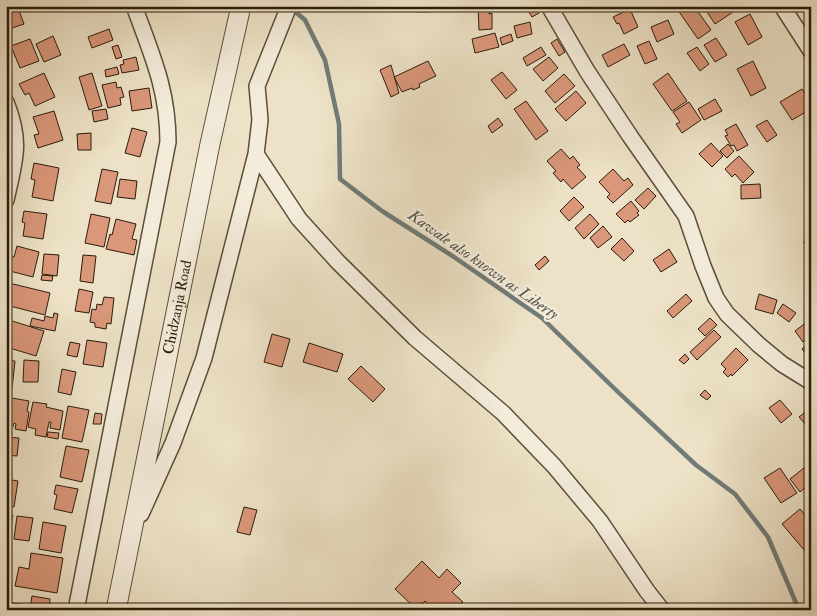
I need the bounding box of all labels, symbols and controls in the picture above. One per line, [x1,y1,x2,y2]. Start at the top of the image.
water label: Kawale also known as Liberty [404,205,563,325]
street label: Chidzanja Road [159,258,196,356]

